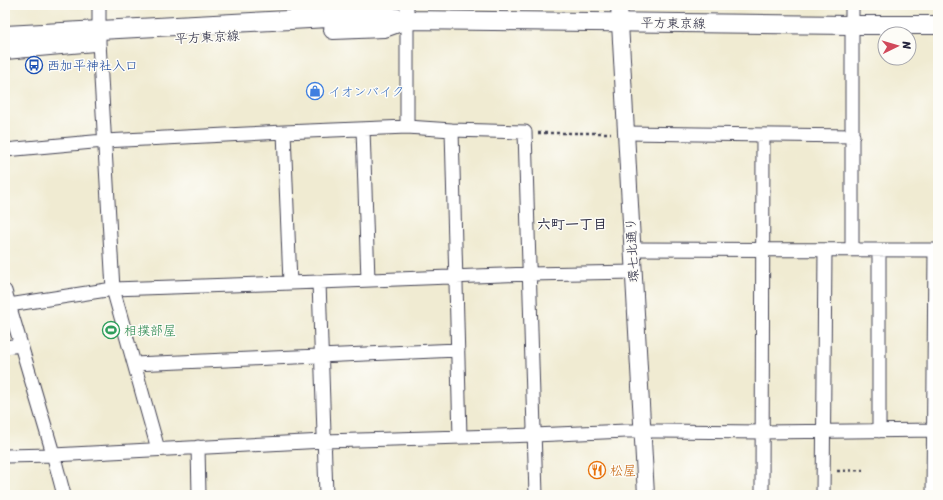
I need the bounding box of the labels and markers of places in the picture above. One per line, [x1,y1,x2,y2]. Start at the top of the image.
place label: 西加平神社入口 [47,54,138,77]
bus stop icon: 西加平神社入口 [24,55,44,75]
place label: イオンバイク [328,80,404,103]
shop icon: イオンバイク [305,81,325,101]
place label: 相撲部屋 [124,319,176,342]
sports icon: 相撲部屋 [101,320,121,340]
place label: 松屋 [610,459,636,482]
restaurant icon: 松屋 [587,460,607,480]

